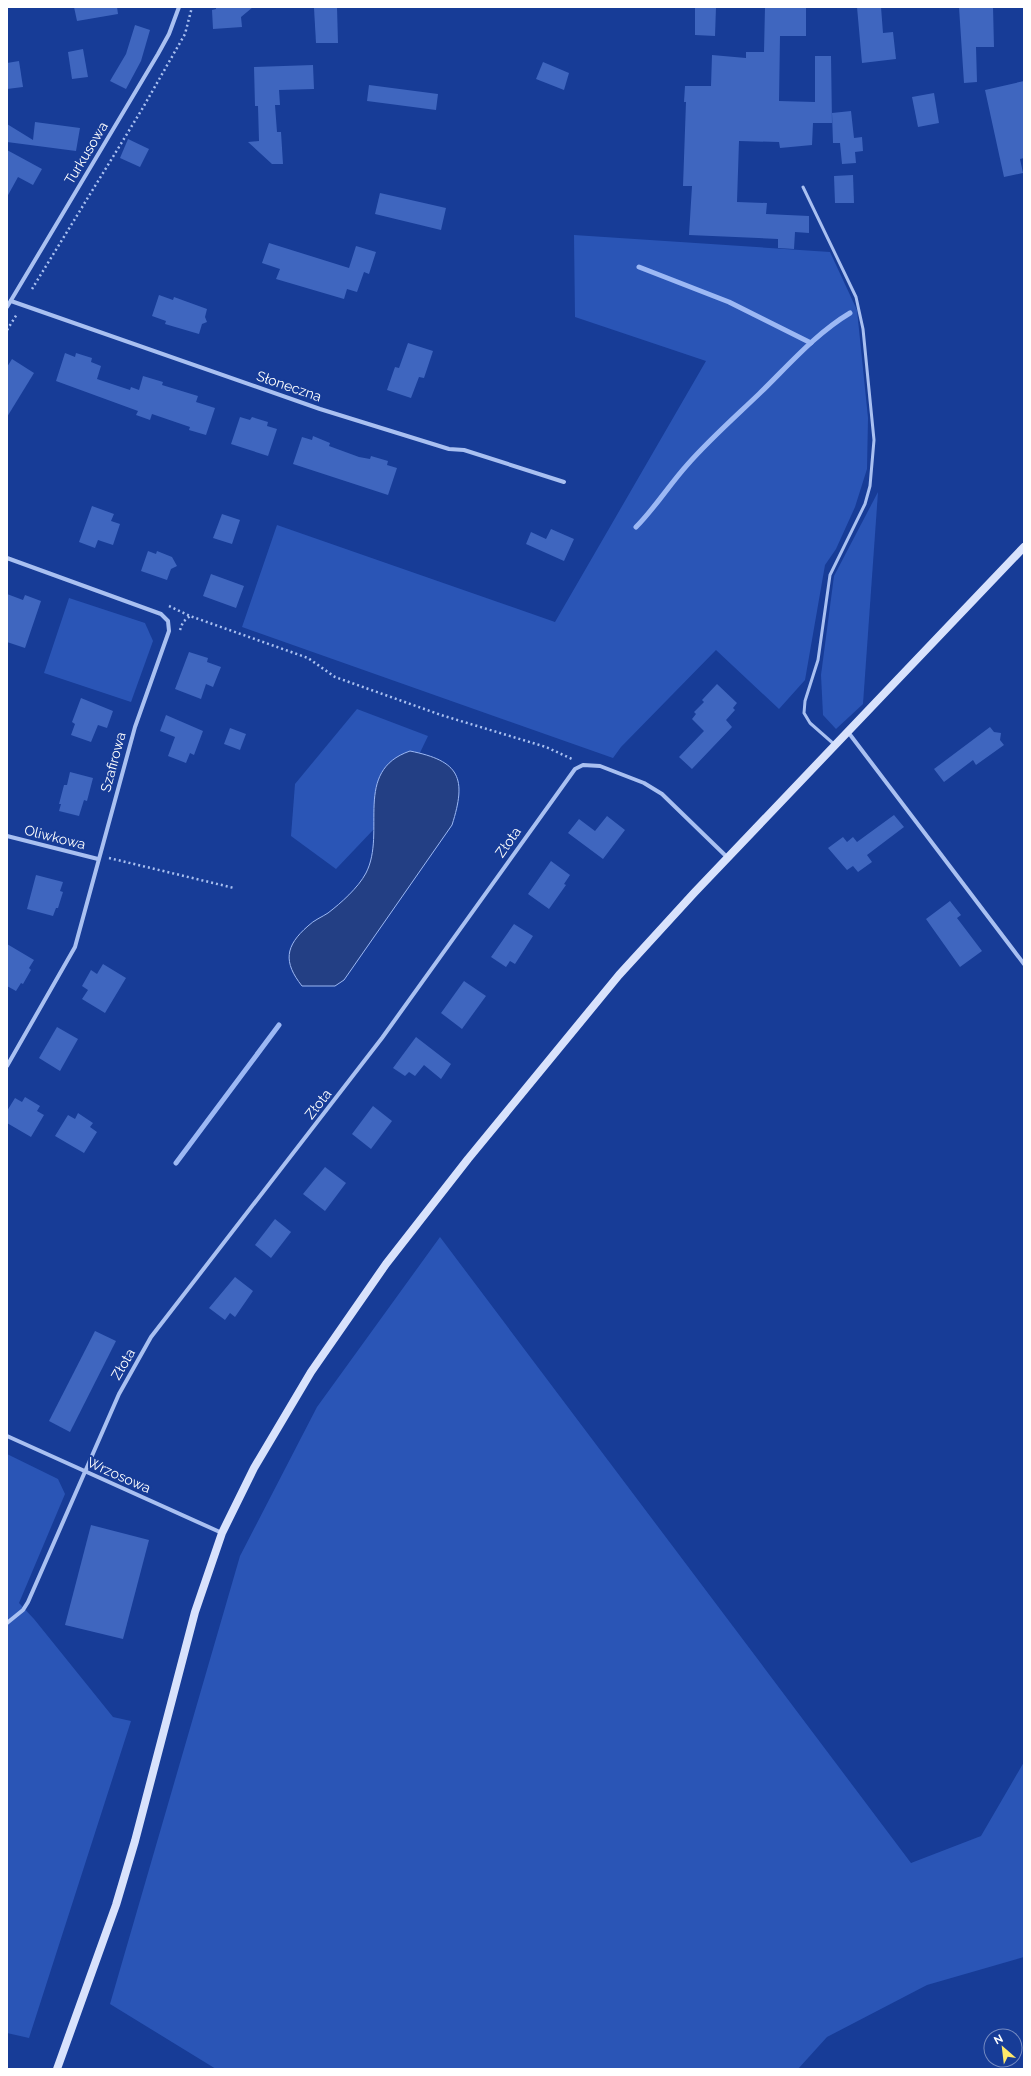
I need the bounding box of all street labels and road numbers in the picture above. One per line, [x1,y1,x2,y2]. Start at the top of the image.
street label: Turkusowa [61,119,111,187]
street label: Słoneczna [254,367,324,405]
street label: Szafirowa [97,730,129,794]
street label: Oliwkowa [23,822,87,852]
street label: Złota [492,824,524,860]
street label: Złota [301,1086,335,1122]
street label: Złota [108,1346,138,1382]
street label: Wrzosowa [85,1454,153,1496]

